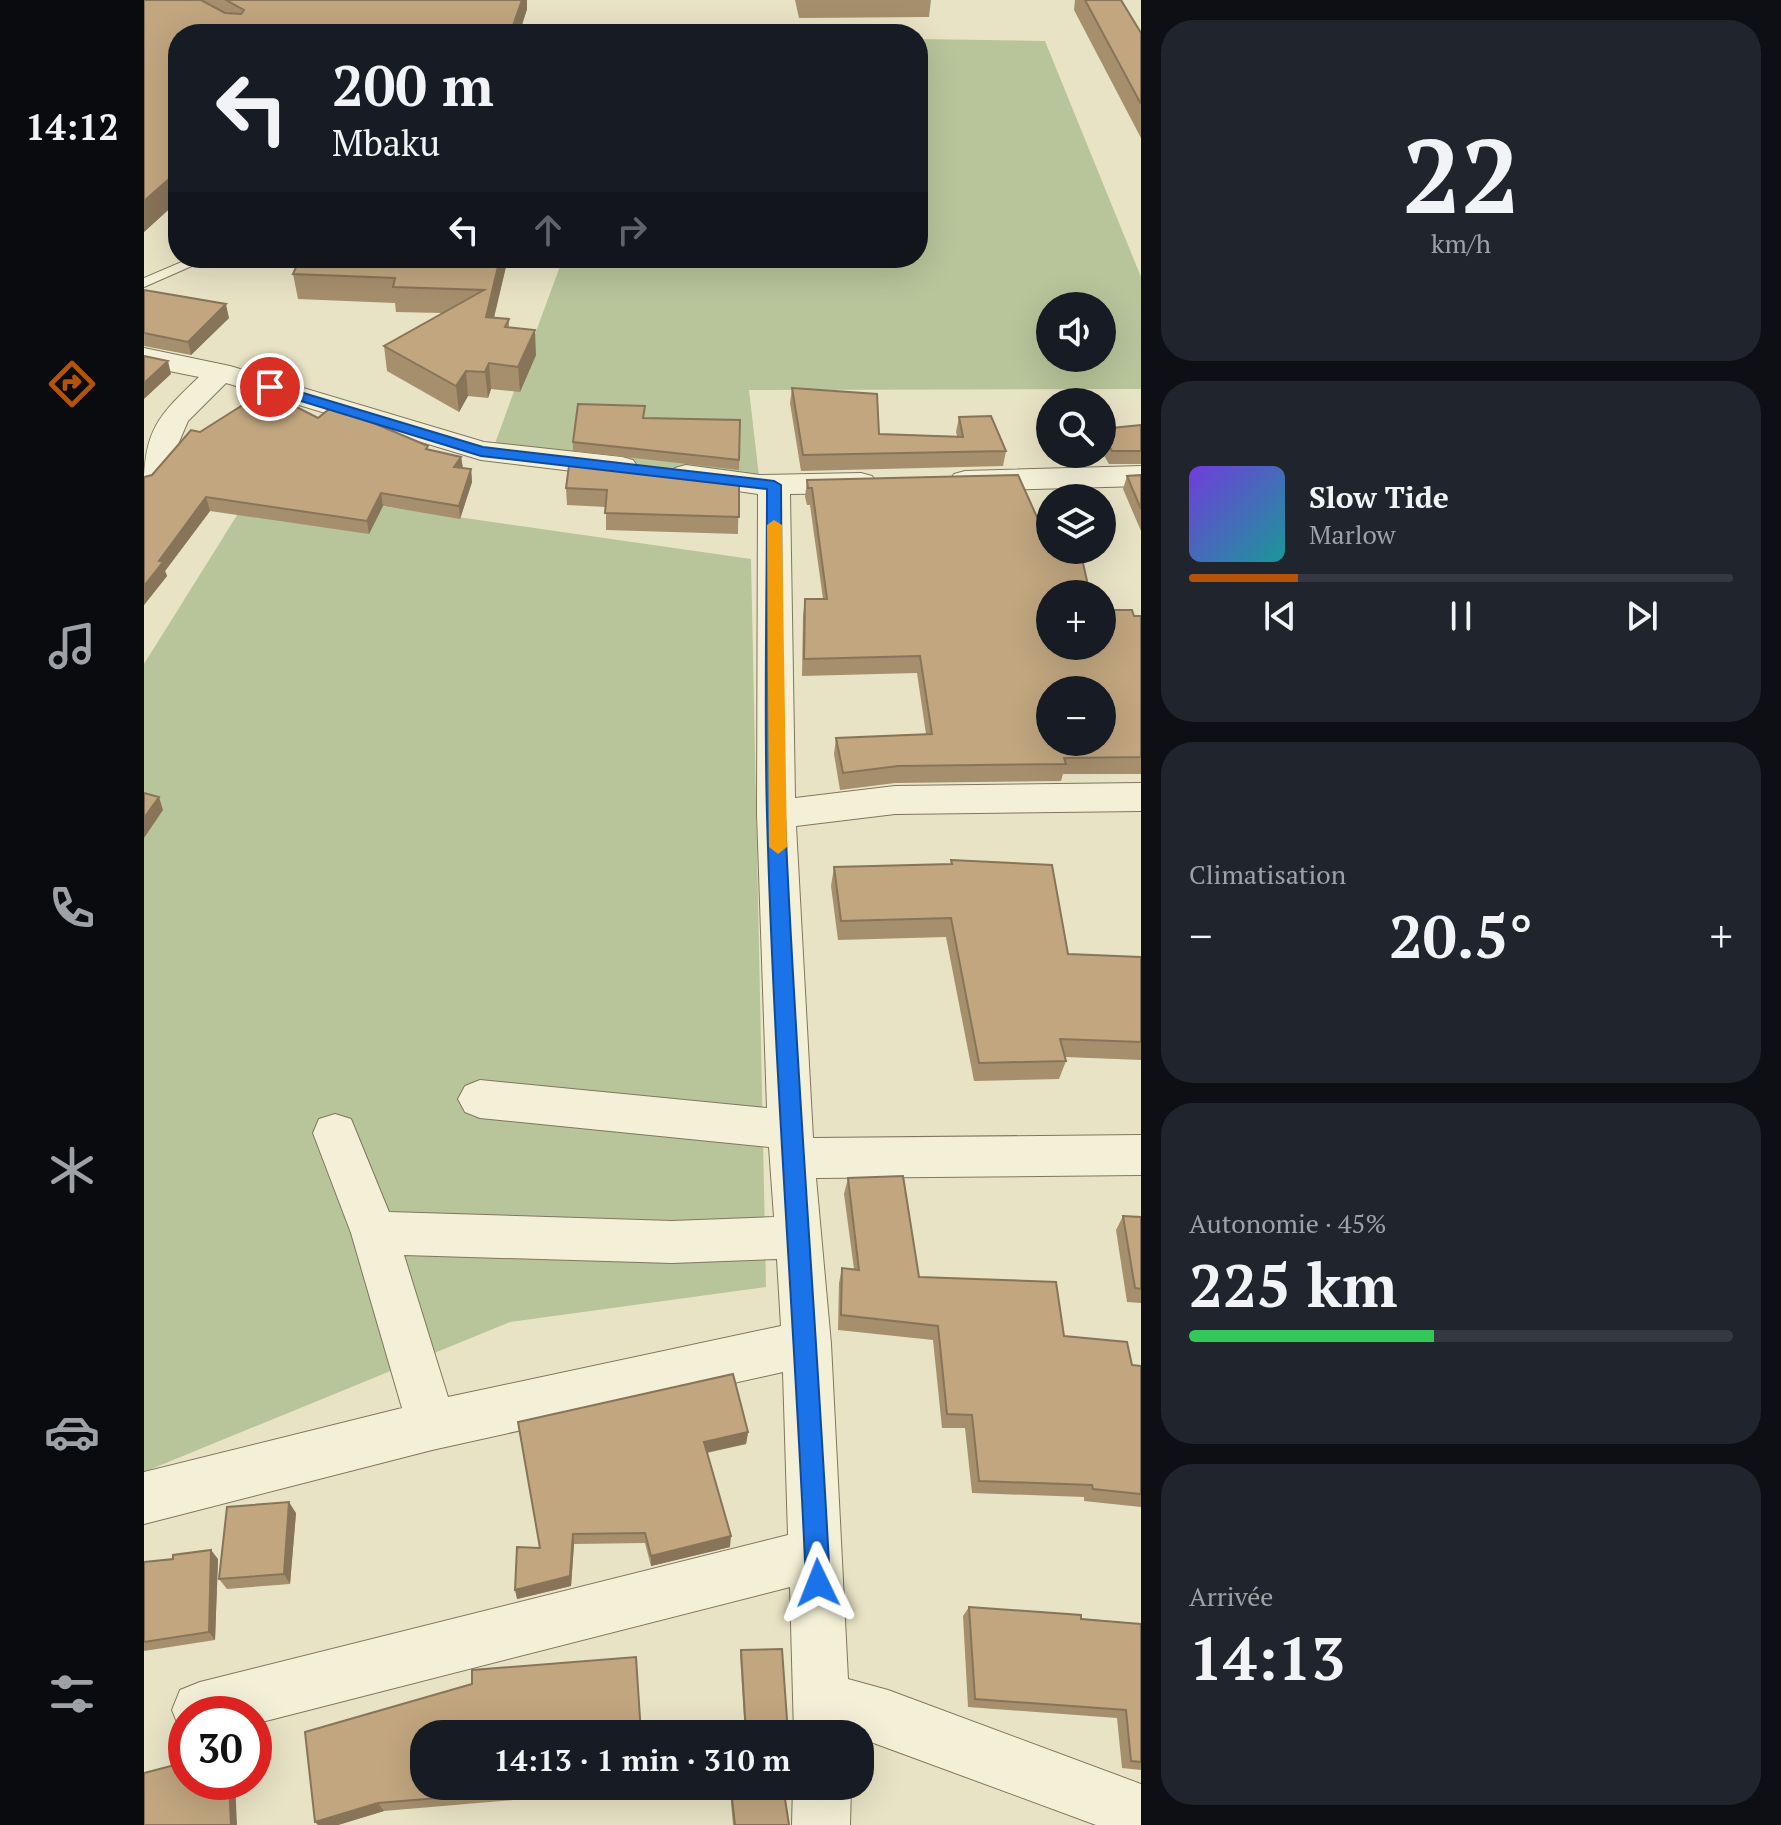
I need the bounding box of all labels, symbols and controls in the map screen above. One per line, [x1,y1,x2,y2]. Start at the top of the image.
text: 200 m [332,48,494,122]
icon: left [200,56,304,160]
text: 14:12 [25,103,119,150]
text: 22 [1402,105,1520,243]
text: Mbaku [332,119,440,166]
icon: left [442,208,486,252]
icon: ahead [526,208,570,252]
icon: right [610,208,654,252]
text: km/h [1431,226,1491,260]
map controls [1036,292,1116,756]
button: sound [1036,292,1116,372]
pin [236,353,304,421]
icon: directions [44,356,100,412]
icon: arrive [248,365,292,409]
button: search [1036,388,1116,468]
text: Slow Tide [1309,477,1449,517]
button: layers [1036,484,1116,564]
text: Marlow [1309,517,1395,551]
button: + [1036,580,1116,660]
icon: previous [1258,594,1302,638]
icon: pause [1439,594,1483,638]
icon: next [1620,594,1664,638]
icon: music [44,618,100,674]
button: − [1036,676,1116,756]
text: Climatisation [1189,857,1346,891]
icon: phone [44,880,100,936]
text: 20.5° [1389,896,1533,975]
text: − [1189,906,1212,965]
text: + [1710,906,1733,965]
icon: climate [44,1142,100,1198]
text: Autonomie · 45% [1189,1206,1386,1240]
text: 225 km [1189,1245,1397,1324]
icon: car [44,1404,100,1460]
position arrow [776,1541,860,1625]
text: Arrivée [1189,1579,1273,1613]
text: 14:13 [1189,1618,1345,1697]
icon: filters [44,1666,100,1722]
speed limit sign: 30 [168,1696,272,1800]
text: 14:13 · 1 min · 310 m [494,1740,790,1780]

